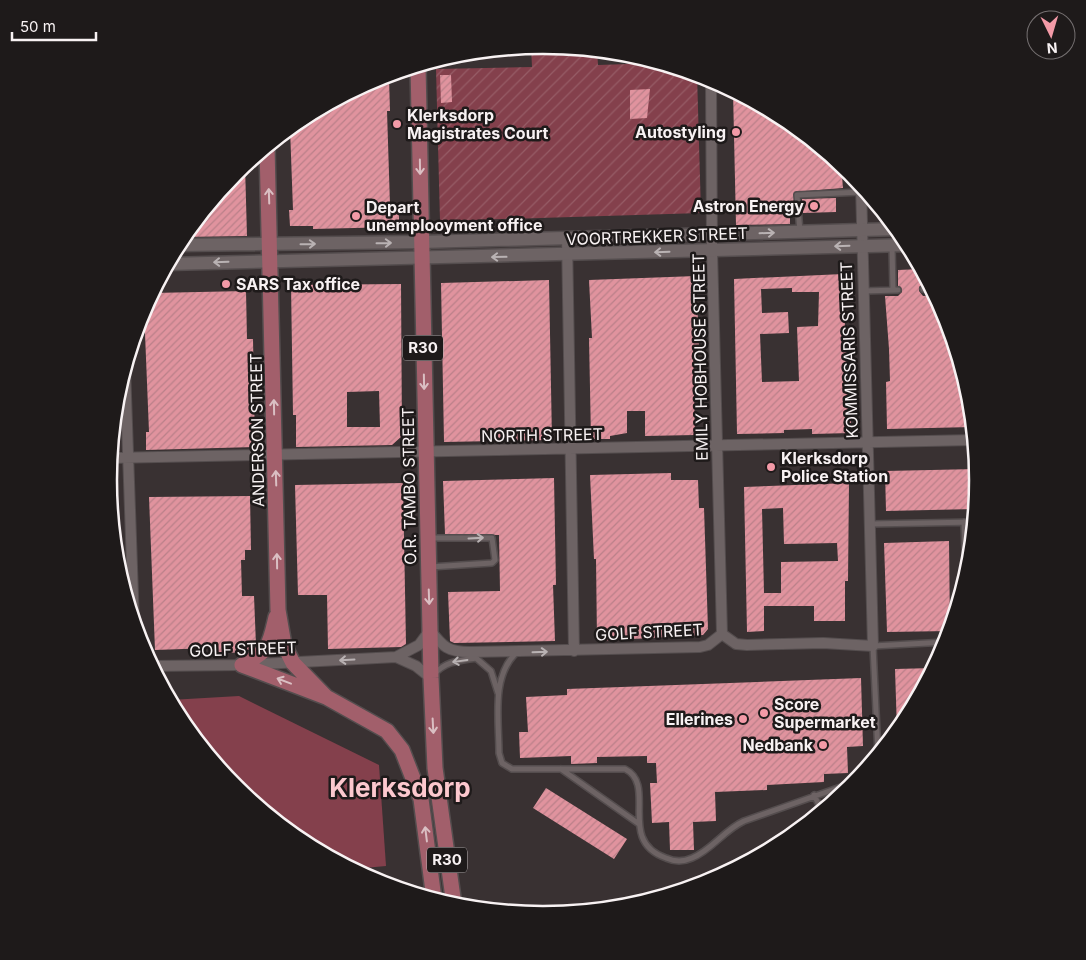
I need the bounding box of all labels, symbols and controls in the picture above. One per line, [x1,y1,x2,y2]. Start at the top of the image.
scale bar [12,10,96,42]
north arrow [1026,10,1076,60]
text: 50 m [20,17,56,36]
text: N [1046,40,1058,57]
place label: Klerksdorp Magistrates Court [407,105,548,143]
marker: Klerksdorp Magistrates Court [391,118,403,130]
place label: Autostyling [635,122,726,142]
marker: Autostyling [730,126,742,138]
one-way arrow [415,158,425,175]
one-way arrow [264,188,273,204]
place label: Astron Energy [693,196,804,216]
place label: Depart unemplooyment office [366,197,542,235]
marker: Astron Energy [808,200,820,212]
marker: Depart unemplooyment office [350,210,362,222]
street label: VOORTREKKER STREET [566,223,748,249]
one-way arrow [759,229,775,238]
one-way arrow [375,238,391,248]
one-way arrow [300,239,316,249]
one-way arrow [834,241,850,250]
one-way arrow [654,247,670,256]
one-way arrow [492,252,508,262]
street label: EMILY HOBHOUSE STREET [688,253,712,461]
one-way arrow [214,258,230,267]
street label: KOMMISSARIS STREET [836,261,862,439]
place label: SARS Tax office [236,274,360,294]
marker: SARS Tax office [220,278,232,290]
road number: R30 [403,336,443,360]
street label: ANDERSON STREET [246,353,268,507]
one-way arrow [419,374,429,390]
one-way arrow [269,399,279,416]
street label: O.R. TAMBO STREET [398,407,420,565]
street label: NORTH STREET [481,424,603,446]
place label: Klerksdorp Police Station [781,448,888,486]
marker: Klerksdorp Police Station [765,461,777,473]
one-way arrow [271,470,280,486]
one-way arrow [468,533,484,543]
one-way arrow [272,553,282,570]
one-way arrow [424,589,433,605]
street label: GOLF STREET [595,619,703,645]
street label: GOLF STREET [189,637,297,661]
one-way arrow [532,647,548,657]
one-way arrow [339,655,355,664]
one-way arrow [453,656,469,666]
one-way arrow [277,676,292,686]
place label: Score Supermarket [774,694,876,732]
marker: Score Supermarket [758,707,770,719]
place label: Ellerines [666,709,733,729]
marker: Ellerines [737,713,749,725]
one-way arrow [429,718,438,734]
place label: Nedbank [742,735,814,755]
marker: Nedbank [817,739,829,751]
district label: Klerksdorp [329,772,471,803]
one-way arrow [421,826,431,842]
road number: R30 [427,848,467,872]

